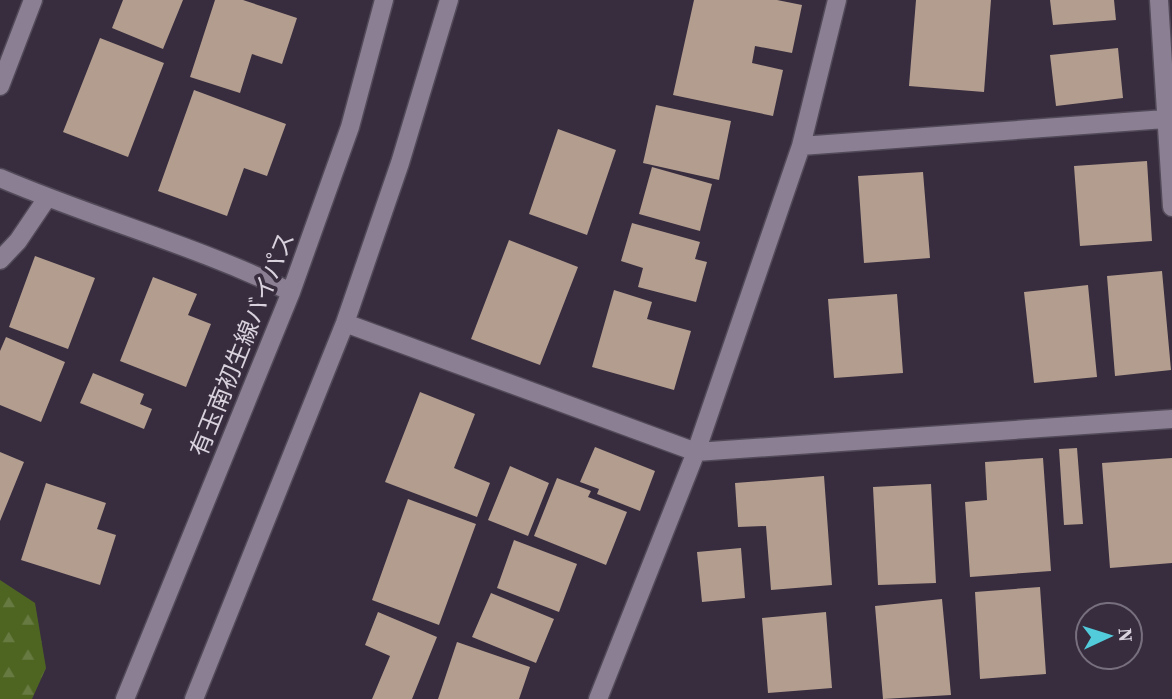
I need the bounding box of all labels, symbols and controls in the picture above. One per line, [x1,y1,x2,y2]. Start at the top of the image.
street label: 有玉南初生線バイパス [182,227,302,461]
north arrow [1074,601,1144,671]
text: N [1113,627,1139,643]

